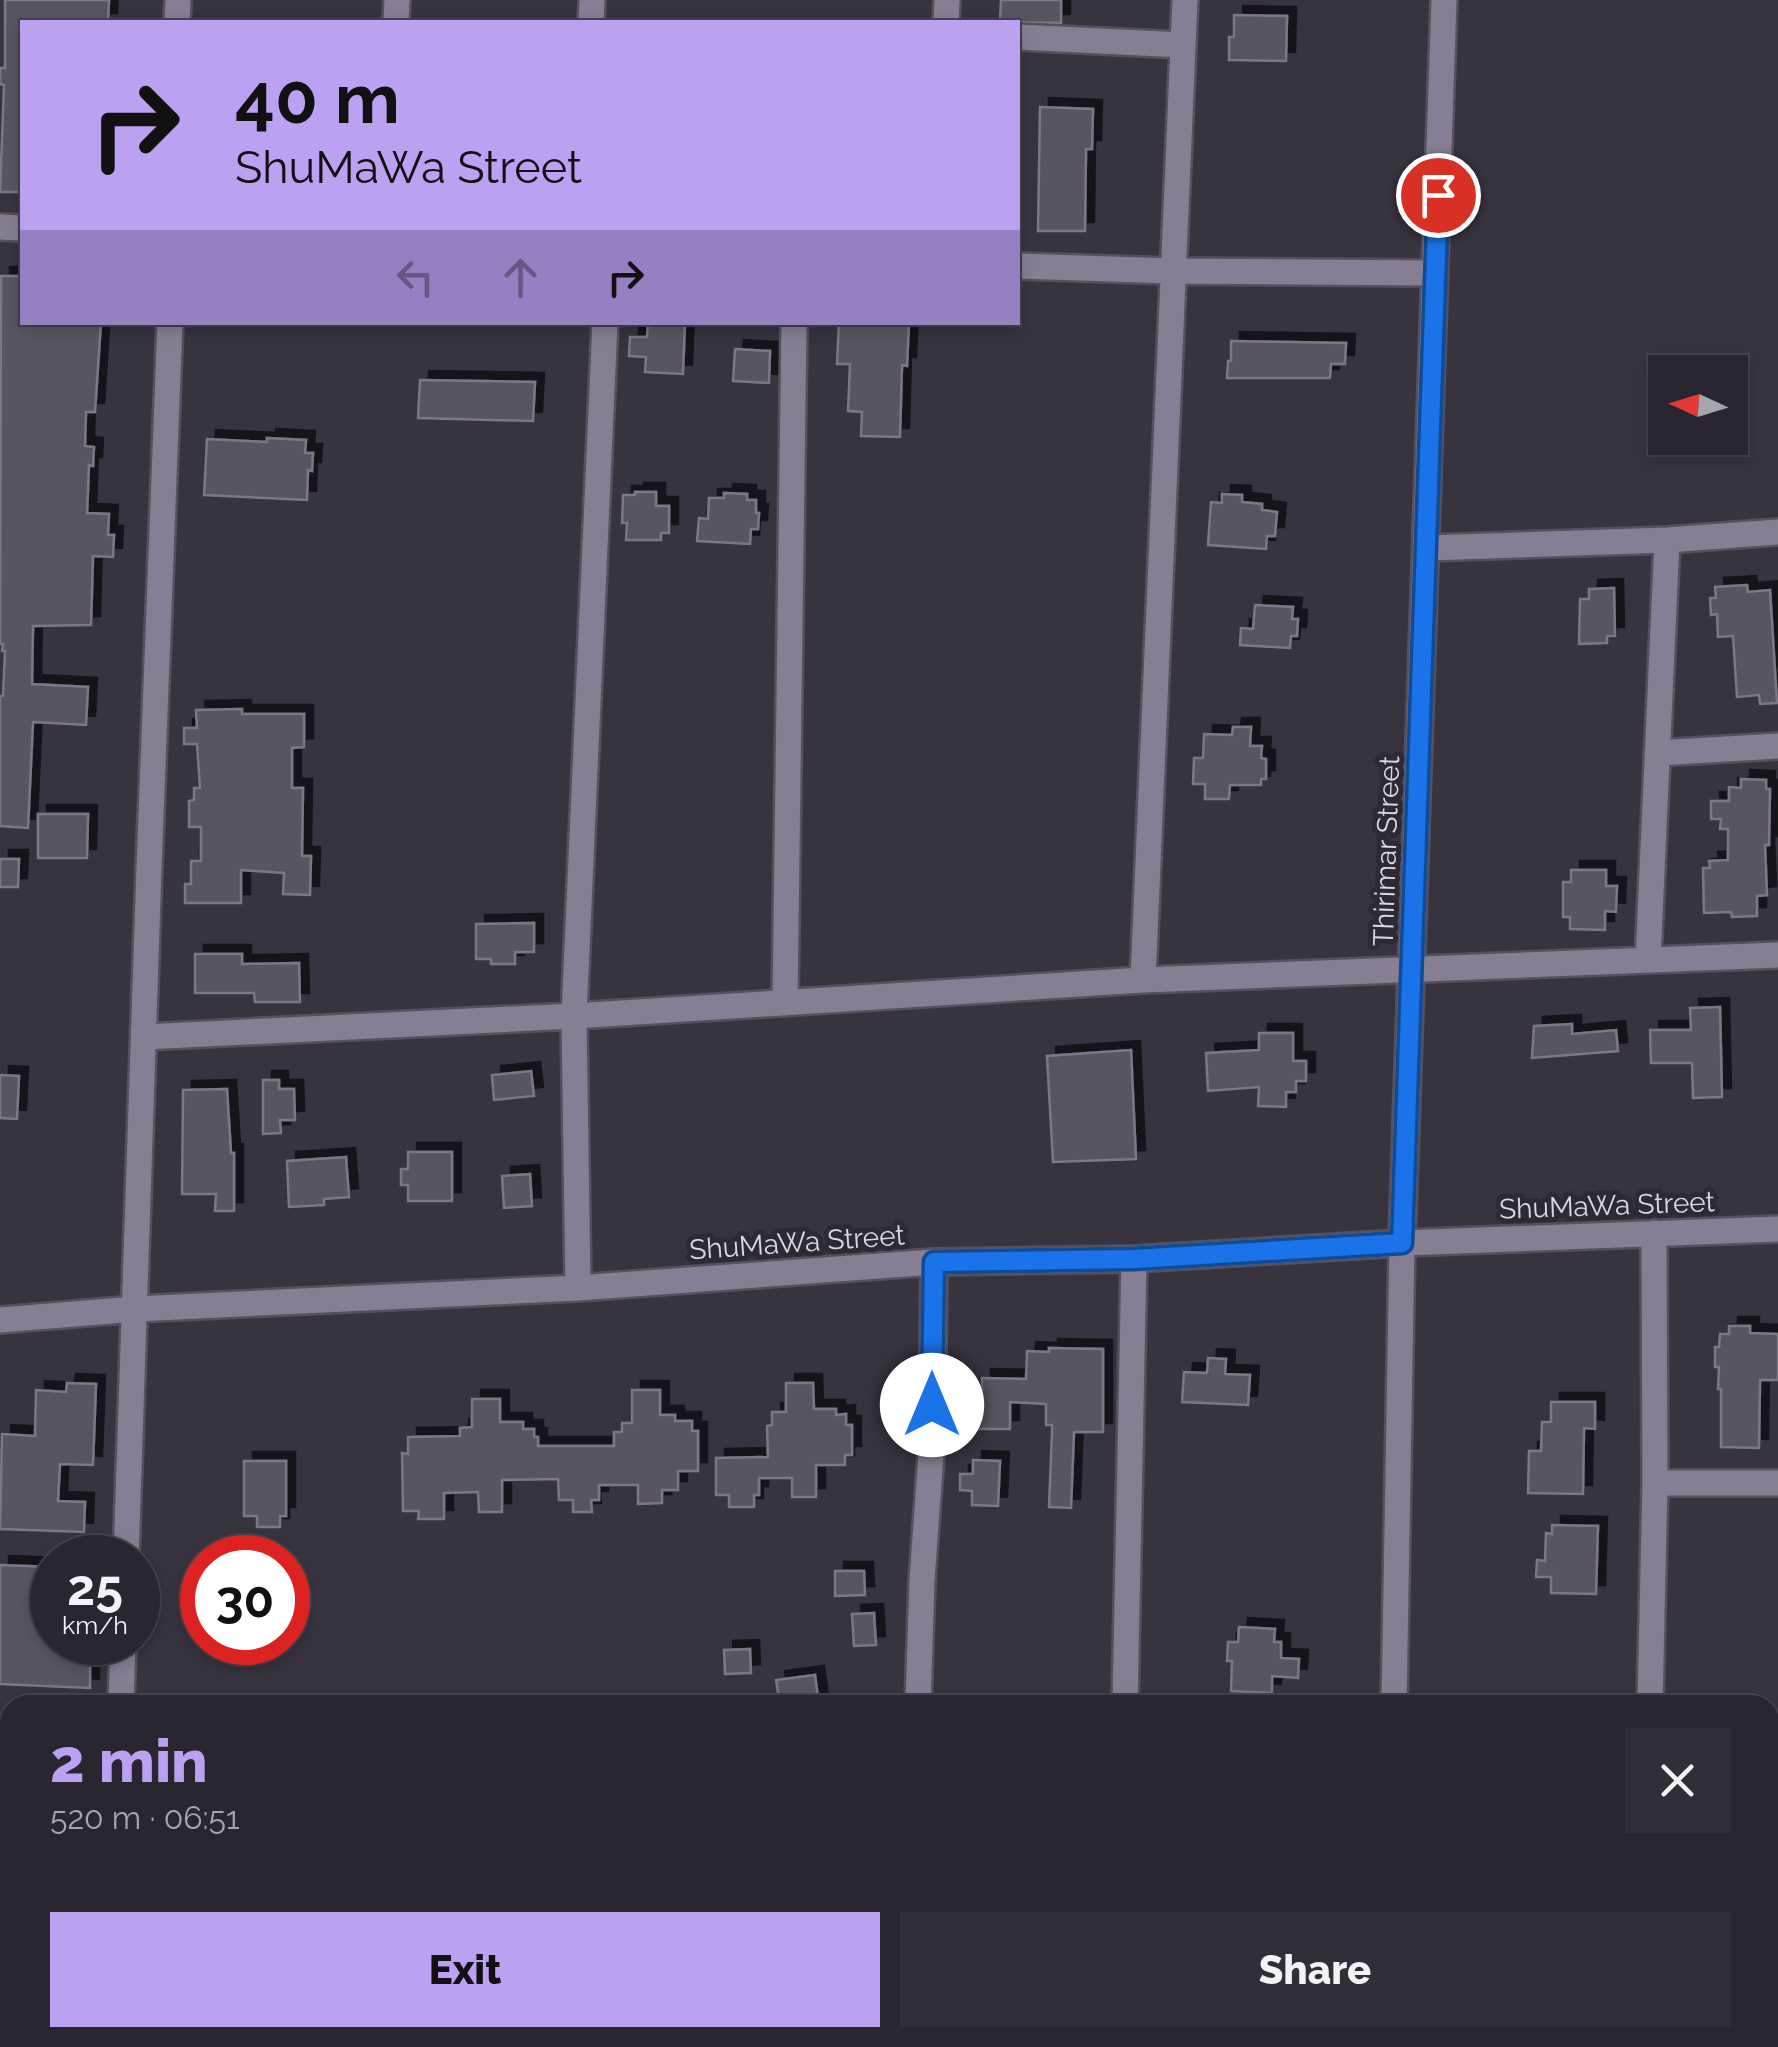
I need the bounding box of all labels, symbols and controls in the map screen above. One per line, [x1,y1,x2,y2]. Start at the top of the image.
text: 40 m [235,57,400,139]
icon: right [70,60,200,190]
text: ShuMaWa Street [235,141,582,194]
pin [1396,153,1481,238]
icon: arrive [1411,168,1466,223]
icon: left [388,250,443,305]
icon: ahead [493,250,548,305]
icon: right [598,250,653,305]
north arrow [1648,355,1748,455]
map controls [1648,355,1748,455]
street label: Thirimar Street [1367,755,1406,947]
street label: ShuMaWa Street [1499,1185,1716,1226]
street label: ShuMaWa Street [688,1218,906,1266]
position arrow [880,1353,984,1457]
speed limit sign: 30 [180,1535,310,1665]
text: 25 [67,1558,123,1617]
text: km/h [62,1610,128,1640]
text: 2 min [50,1726,208,1796]
button: close [1625,1728,1730,1833]
text: 520 m · 06:51 [50,1799,240,1836]
button: Exit [50,1912,880,2027]
button: Share [900,1912,1730,2027]

